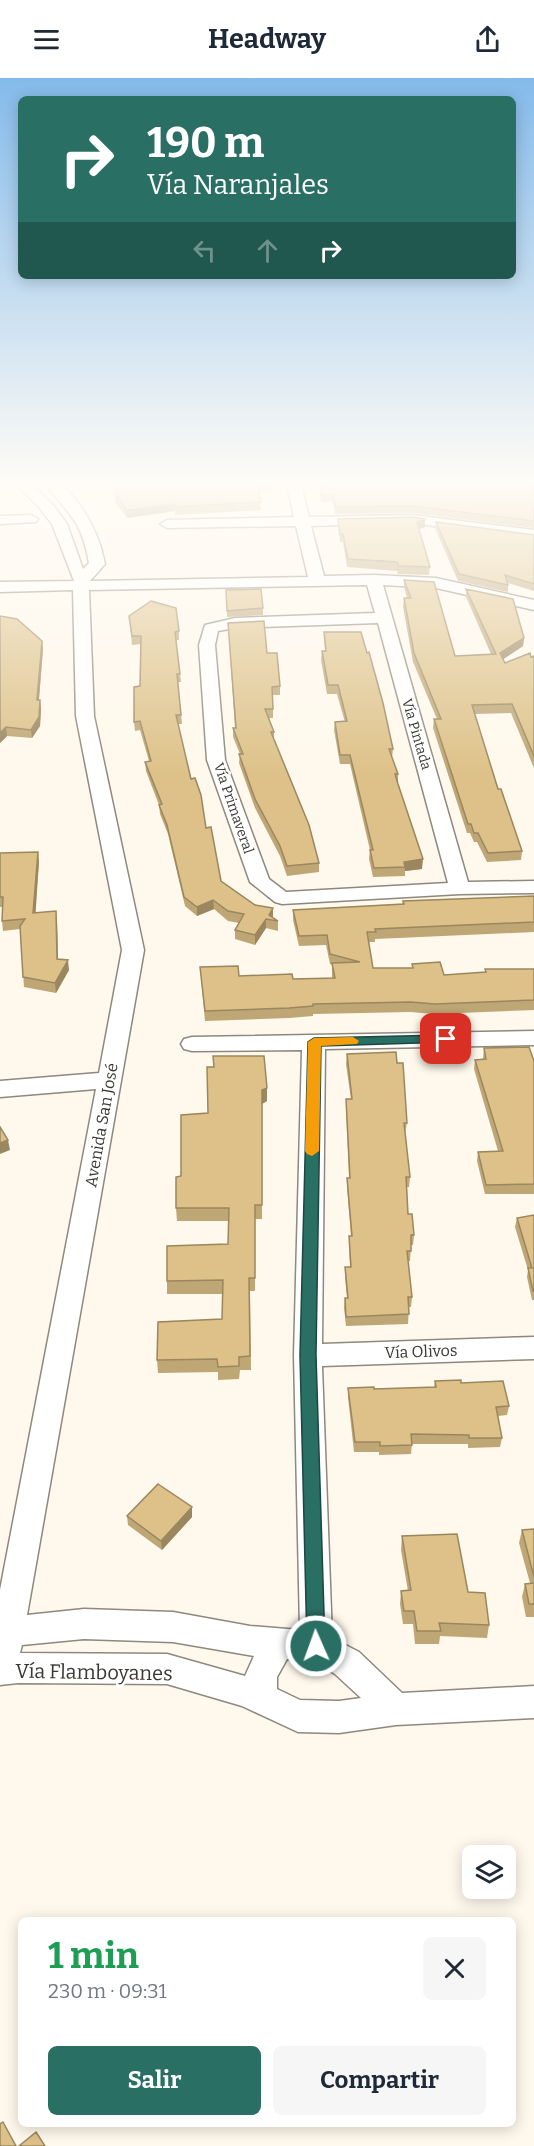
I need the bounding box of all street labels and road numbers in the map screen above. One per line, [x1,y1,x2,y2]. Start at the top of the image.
street label: Vía Pintada [398,697,435,772]
street label: Vía Primaveral [210,761,257,856]
street label: Avenida San José [81,1062,122,1189]
street label: Vía Olivos [384,1341,458,1362]
street label: Vía Flamboyanes [15,1659,173,1685]

